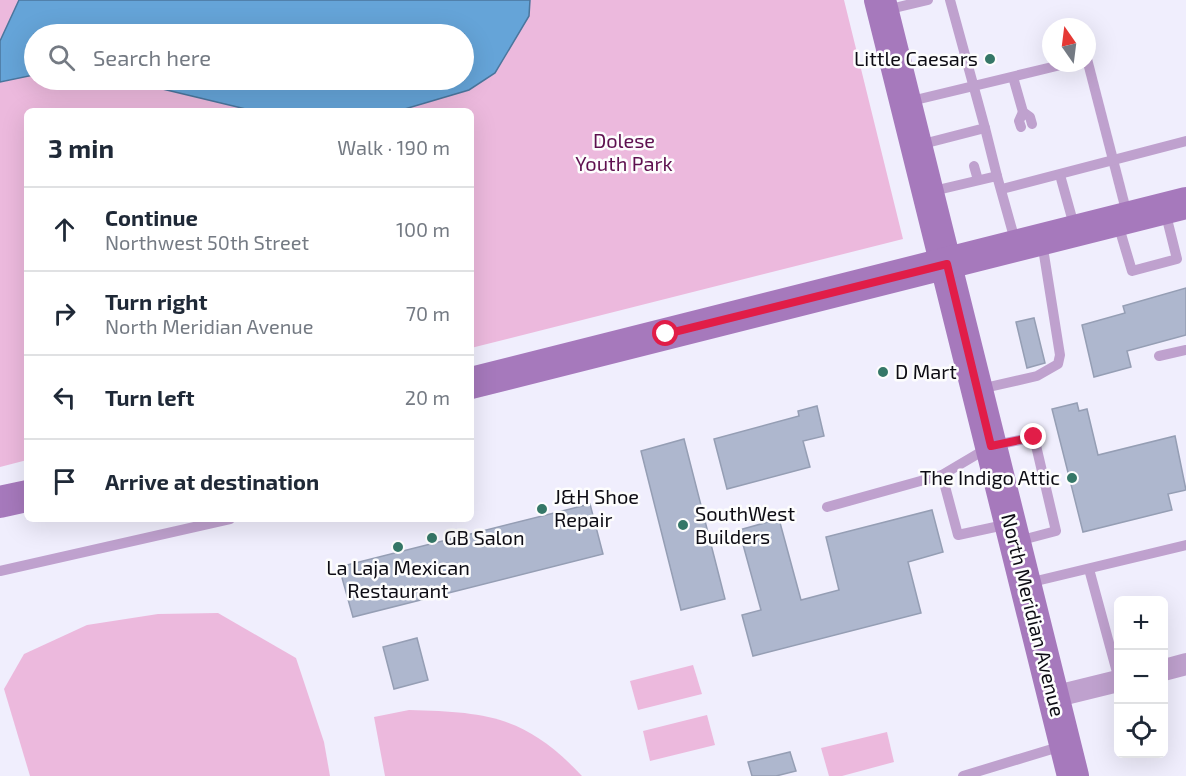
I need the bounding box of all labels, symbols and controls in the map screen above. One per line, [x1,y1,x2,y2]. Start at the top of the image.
north arrow [1042,18,1096,72]
search box [24,24,474,90]
icon: search [45,41,78,74]
text: Search here [93,44,211,70]
place label: Little Caesars [854,46,978,70]
marker: Little Caesars [983,52,997,66]
park label: Dolese Youth Park [575,128,673,175]
text: 3 min [48,132,114,163]
text: Walk · 190 m [337,135,450,159]
text: Continue [105,204,198,230]
icon: ahead [48,213,81,246]
text: 100 m [396,217,450,241]
text: Northwest 50th Street [105,230,309,254]
text: Turn right [105,288,207,314]
icon: right [48,297,81,330]
text: 70 m [406,301,450,325]
text: North Meridian Avenue [105,314,313,338]
route start [652,320,678,346]
place label: D Mart [895,359,957,383]
marker: D Mart [876,365,890,379]
icon: left [48,381,81,414]
text: Turn left [105,384,194,410]
text: 20 m [405,385,450,409]
route end [1020,423,1046,449]
icon: arrive [48,465,81,498]
place label: The Indigo Attic [920,465,1060,489]
text: Arrive at destination [105,468,319,494]
marker: The Indigo Attic [1065,471,1079,485]
place label: J&H Shoe Repair [554,484,639,531]
place label: SouthWest Builders [695,501,795,548]
marker: J&H Shoe Repair [535,502,549,516]
street label: North Meridian Avenue [997,511,1071,719]
marker: SouthWest Builders [676,518,690,532]
place label: GB Salon [444,525,525,549]
marker: GB Salon [425,531,439,545]
marker: La Laja Mexican Restaurant [391,540,405,554]
place label: La Laja Mexican Restaurant [326,555,470,602]
map controls [1114,596,1168,758]
button: + [1114,596,1168,650]
button: − [1114,650,1168,704]
button: locate [1114,704,1168,758]

